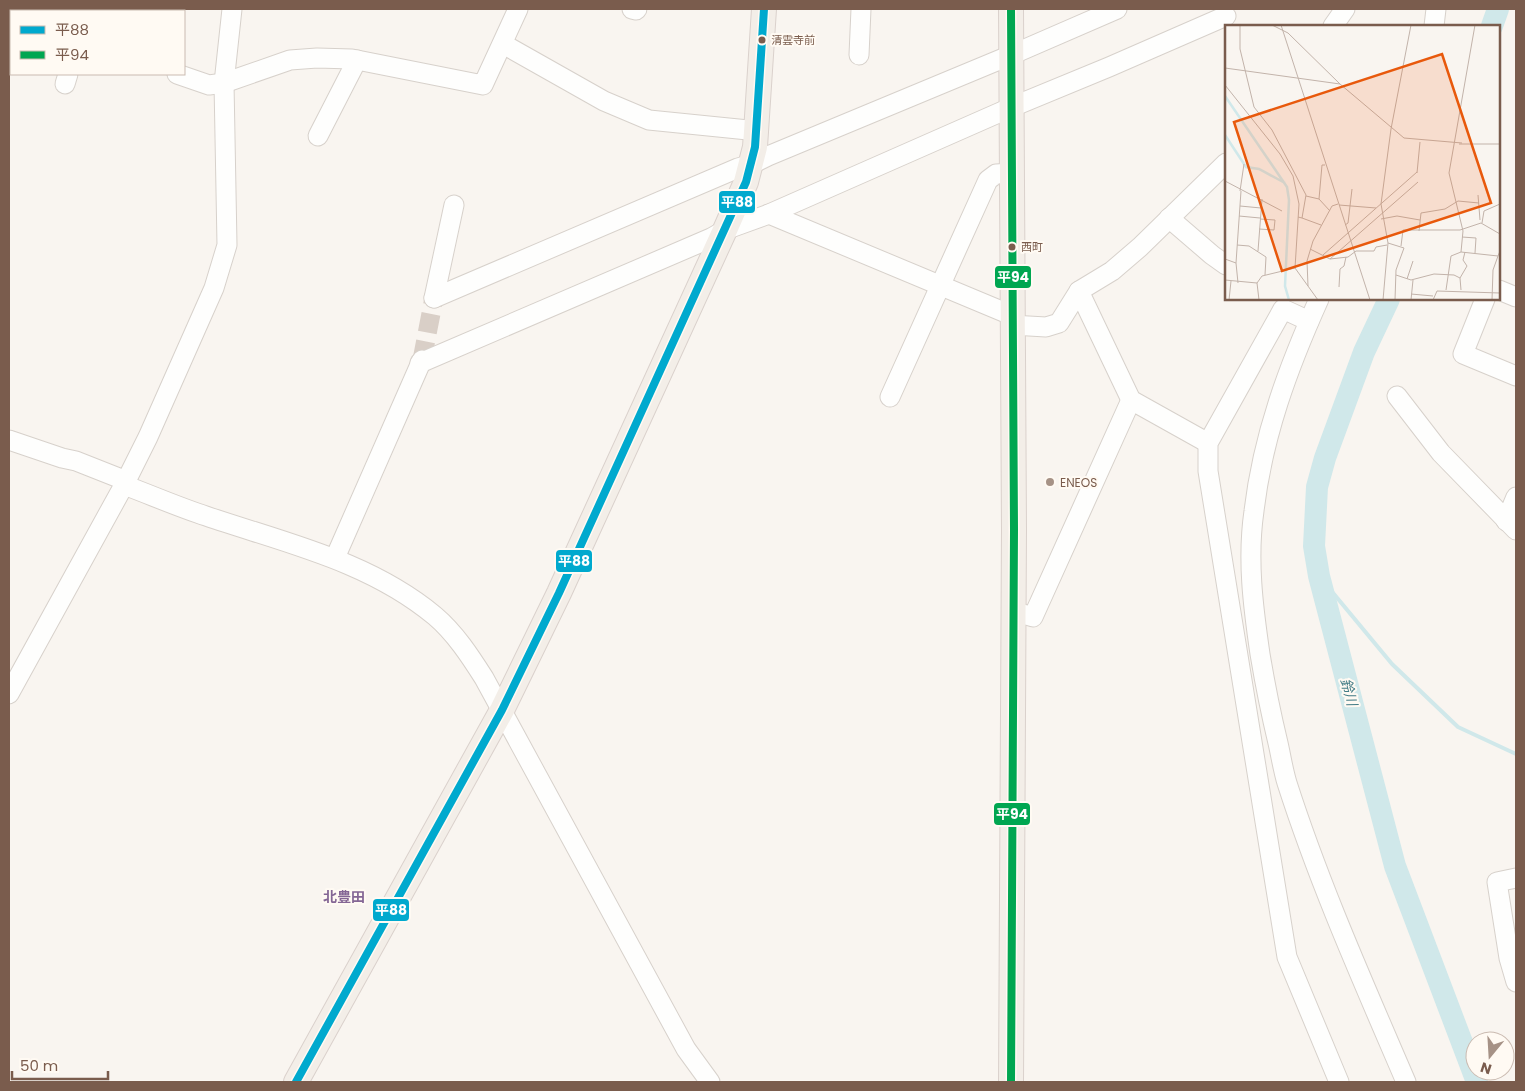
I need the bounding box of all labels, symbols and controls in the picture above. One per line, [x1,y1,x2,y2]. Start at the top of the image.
legend [10,10,185,75]
text: 平88 [55,19,89,40]
inset map [1225,25,1500,300]
place label: 清雲寺前 [771,32,815,48]
marker: 清雲寺前 [757,35,767,45]
text: 平94 [55,44,89,65]
line badge: 平88 [718,190,756,214]
text: 平88 [721,192,753,212]
place label: 西町 [1021,239,1043,255]
marker: 西町 [1007,242,1017,252]
line badge: 平94 [994,265,1032,289]
text: 平94 [997,267,1029,287]
place label: ENEOS [1060,474,1097,491]
marker: ENEOS [1044,476,1056,488]
line badge: 平88 [555,549,593,573]
text: 平88 [558,551,590,571]
water label: 鈴川 [1336,676,1363,710]
line badge: 平94 [993,802,1031,826]
text: 平94 [996,804,1028,824]
district label: 北豊田 [323,887,365,907]
line badge: 平88 [372,898,410,922]
text: 平88 [375,900,407,920]
north arrow [1465,1031,1515,1081]
scale bar [12,1048,109,1080]
text: 50 m [20,1055,58,1076]
text: N [1478,1057,1494,1080]

